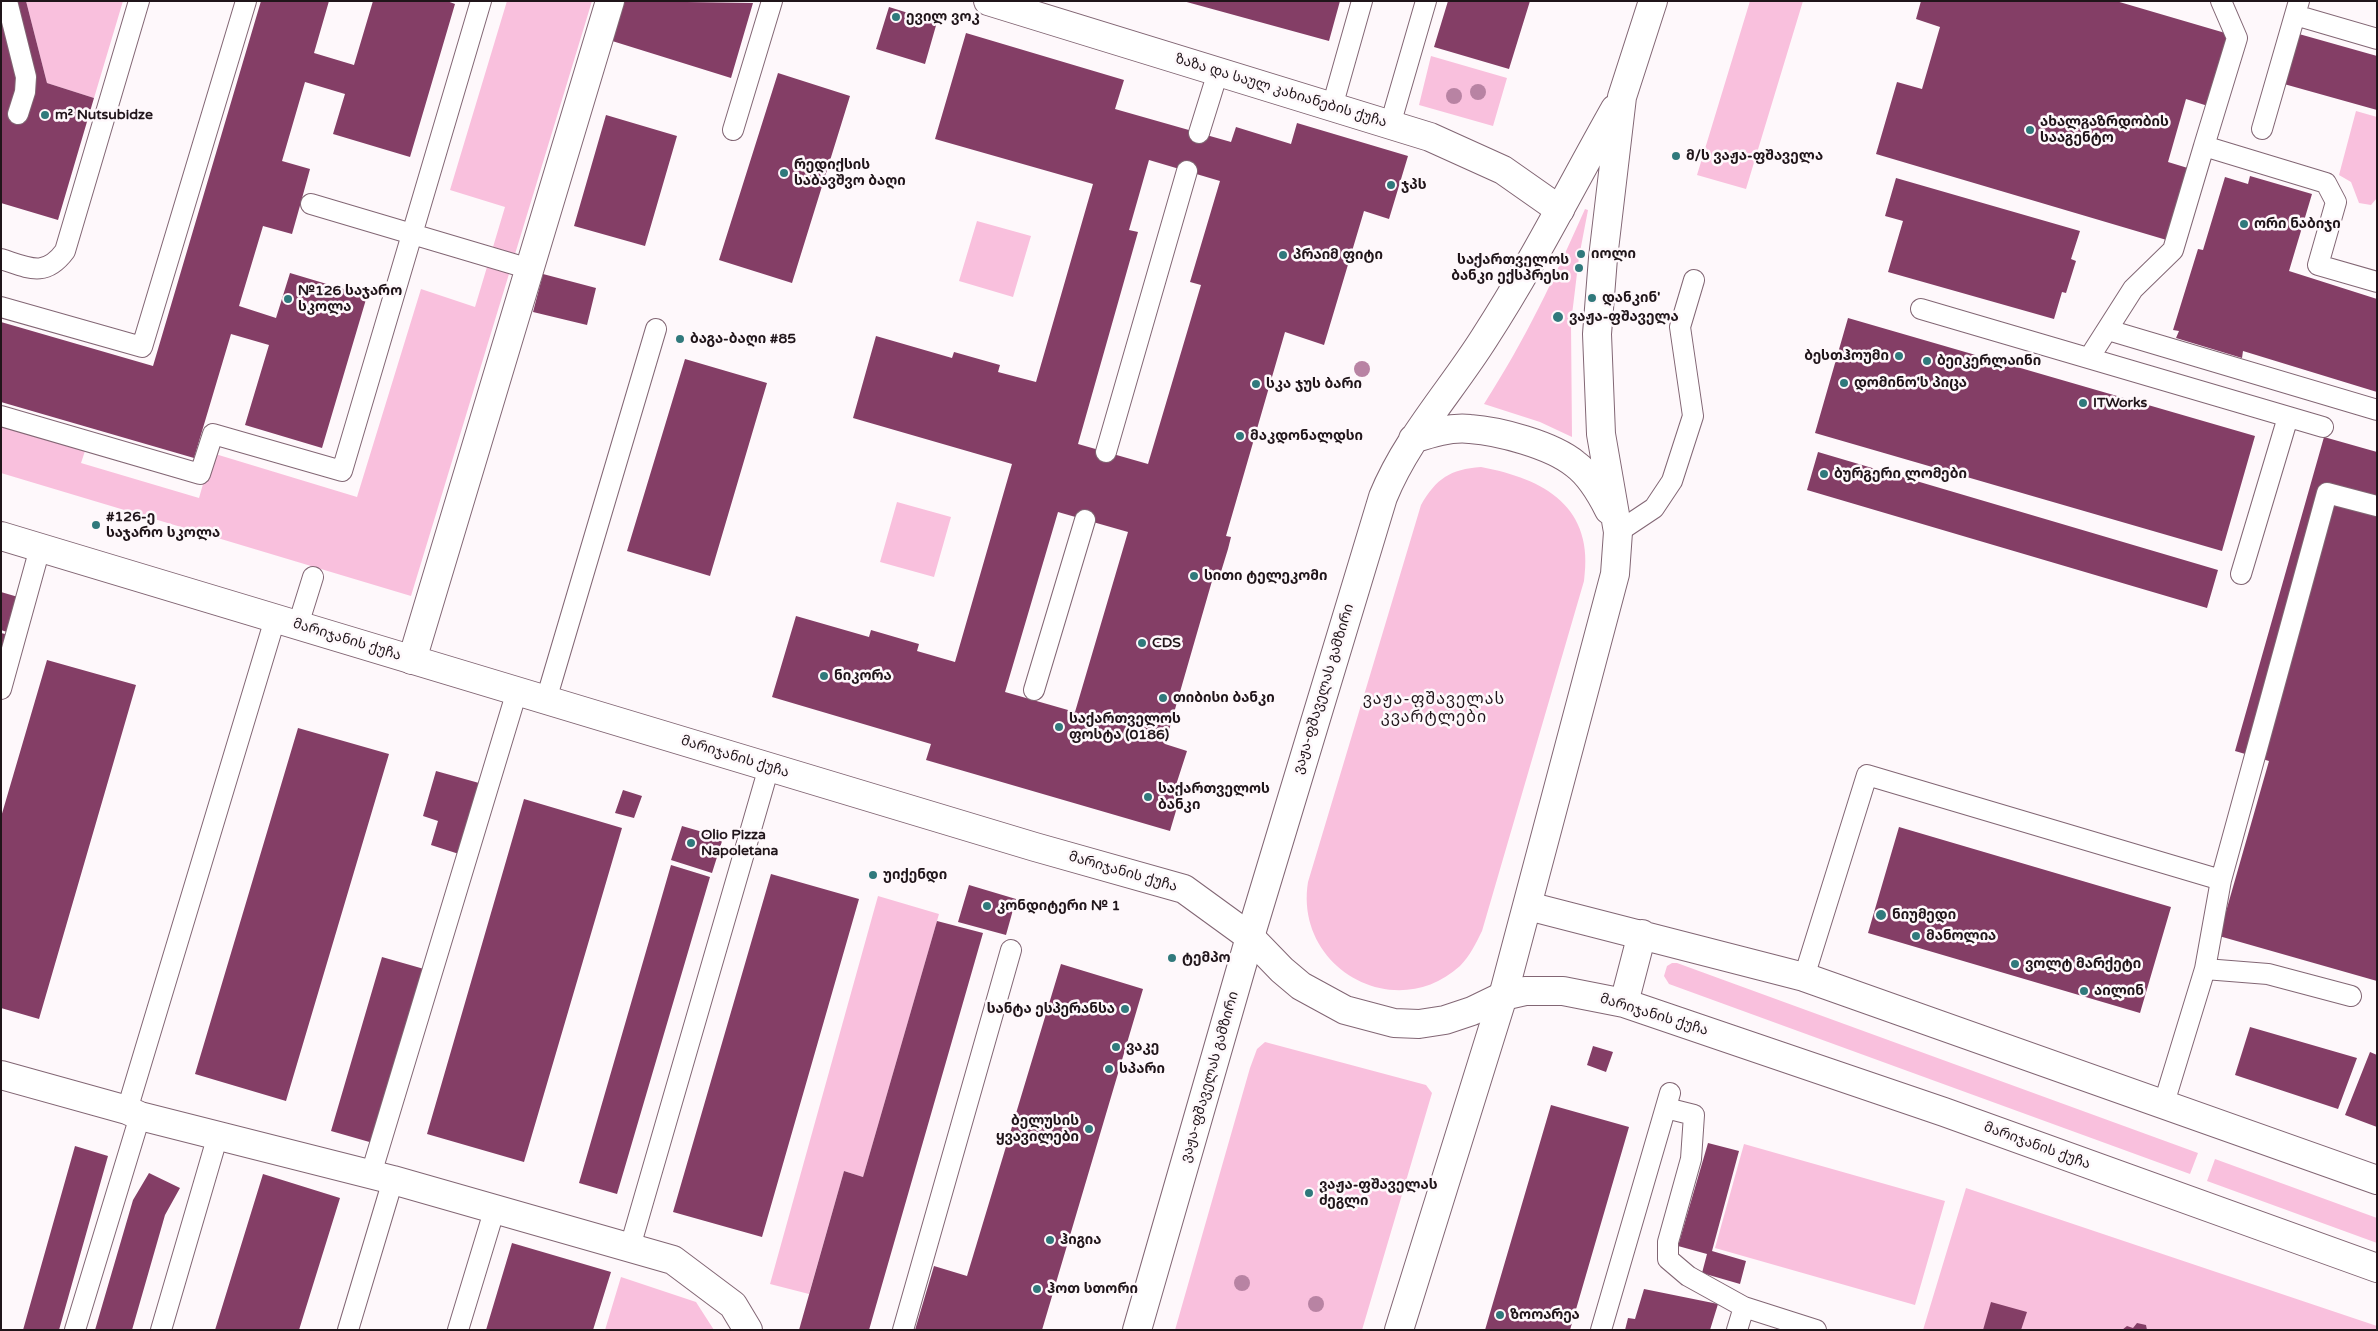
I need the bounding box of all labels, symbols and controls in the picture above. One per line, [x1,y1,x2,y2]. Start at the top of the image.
place label: ევილ ვოკ [906,9,980,25]
marker: ევილ ვოკ [890,11,902,23]
street label: ზაზა და საულ კახიანების ქუჩა [1173,51,1389,131]
place label: m² Nutsubidze [55,107,153,123]
marker: m² Nutsubidze [39,109,51,121]
place label: ახალგაზრდობის სააგენტო [2040,114,2169,146]
marker: ახალგაზრდობის სააგენტო [2024,124,2036,136]
place label: მ/ს ვაჟა-ფშაველა [1686,148,1823,164]
marker: მ/ს ვაჟა-ფშაველა [1670,150,1682,162]
place label: რედიქსის საბავშვო ბაღი [794,157,906,190]
marker: რედიქსის საბავშვო ბაღი [778,167,790,179]
place label: ჯპს [1401,177,1427,193]
marker: ჯპს [1385,179,1397,191]
place label: ორი ნაბიჯი [2254,216,2341,232]
marker: ორი ნაბიჯი [2238,218,2250,230]
place label: იოლი [1591,246,1636,262]
place label: პრაიმ ფიტი [1293,247,1383,263]
marker: იოლი [1575,248,1587,260]
marker: პრაიმ ფიტი [1277,249,1289,261]
place label: საქართველოს ბანკი ექსპრესი [1451,252,1569,284]
marker: საქართველოს ბანკი ექსპრესი [1573,262,1585,274]
place label: №126 საჯარო სკოლა [298,283,402,316]
place label: დანკინ' [1602,290,1660,306]
marker: დანკინ' [1586,292,1598,304]
marker: №126 საჯარო სკოლა [282,293,294,305]
place label: ვაჟა-ფშაველა [1569,309,1679,325]
marker: ვაჟა-ფშაველა [1551,310,1565,324]
place label: ბაგა-ბაღი #85 [690,331,796,347]
marker: ბაგა-ბაღი #85 [674,333,686,345]
place label: ბესთჰოუმი [1804,348,1889,364]
marker: ბესთჰოუმი [1893,350,1905,362]
place label: ბეიკერლაინი [1937,353,2041,369]
marker: ბეიკერლაინი [1921,355,1933,367]
place label: დომინო'ს პიცა [1854,375,1967,391]
place label: სკა ჯუს ბარი [1266,376,1362,392]
marker: დომინო'ს პიცა [1838,377,1850,389]
marker: სკა ჯუს ბარი [1250,378,1262,390]
place label: ITWorks [2093,395,2147,411]
marker: ITWorks [2077,397,2089,409]
place label: მაკდონალდსი [1250,428,1363,444]
marker: მაკდონალდსი [1234,430,1246,442]
place label: ბურგერი ლომები [1834,466,1967,482]
marker: ბურგერი ლომები [1818,468,1830,480]
place label: #126-ე საჯარო სკოლა [106,509,220,542]
marker: #126-ე საჯარო სკოლა [90,519,102,531]
place label: სითი ტელეკომი [1204,568,1328,584]
marker: სითი ტელეკომი [1188,570,1200,582]
street label: ვაჟა-ფშაველას გამზირი [1290,602,1358,776]
street label: მარიჯანის ქუჩა [291,616,403,664]
place label: CDS [1152,635,1181,651]
marker: CDS [1136,637,1148,649]
place label: ნიკორა [834,668,892,684]
marker: ნიკორა [818,670,830,682]
place label: თიბისი ბანკი [1173,690,1275,706]
district label: ვაჟა-ფშაველას კვარტლები [1361,690,1507,728]
marker: თიბისი ბანკი [1157,692,1169,704]
place label: საქართველოს ფოსტა (0186) [1069,711,1181,744]
marker: საქართველოს ფოსტა (0186) [1053,721,1065,733]
street label: მარიჯანის ქუჩა [679,733,791,781]
place label: საქართველოს ბანკი [1158,781,1270,814]
marker: საქართველოს ბანკი [1142,791,1154,803]
place label: Olio Pizza Napoletana [701,827,778,860]
marker: Olio Pizza Napoletana [685,837,697,849]
street label: მარიჯანის ქუჩა [1067,848,1179,896]
place label: უიქენდი [883,867,947,883]
marker: უიქენდი [867,869,879,881]
place label: კონდიტერი № 1 [997,898,1120,914]
marker: კონდიტერი № 1 [981,900,993,912]
place label: ნიუმედი [1892,907,1956,923]
marker: ნიუმედი [1874,908,1888,922]
place label: მანოლია [1926,928,1996,944]
marker: მანოლია [1910,930,1922,942]
place label: ტემპო [1182,950,1231,966]
marker: ტემპო [1166,952,1178,964]
place label: ვოლტ მარქეტი [2025,956,2141,972]
marker: ვოლტ მარქეტი [2009,958,2021,970]
place label: აილინ [2094,983,2144,999]
marker: აილინ [2078,985,2090,997]
street label: ვაჟა-ფშაველას გამზირი [1178,990,1242,1164]
street label: მარიჯანის ქუჩა [1598,991,1710,1039]
place label: სანტა ესპერანსა [987,1001,1115,1017]
marker: სანტა ესპერანსა [1119,1003,1131,1015]
place label: ვაკე [1126,1039,1159,1055]
marker: ვაკე [1110,1041,1122,1053]
place label: სპარი [1119,1061,1165,1077]
marker: სპარი [1103,1063,1115,1075]
place label: ბელუსის ყვავილები [996,1113,1079,1146]
street label: მარიჯანის ქუჩა [1981,1119,2093,1173]
marker: ბელუსის ყვავილები [1083,1123,1095,1135]
place label: ვაჟა-ფშაველას ძეგლი [1319,1177,1438,1210]
marker: ვაჟა-ფშაველას ძეგლი [1303,1187,1315,1199]
place label: ჰიგია [1060,1232,1101,1248]
marker: ჰიგია [1044,1234,1056,1246]
place label: ჰოთ სთორი [1047,1281,1138,1297]
marker: ჰოთ სთორი [1031,1283,1043,1295]
place label: ზოოარეა [1510,1307,1580,1323]
marker: ზოოარეა [1494,1309,1506,1321]

